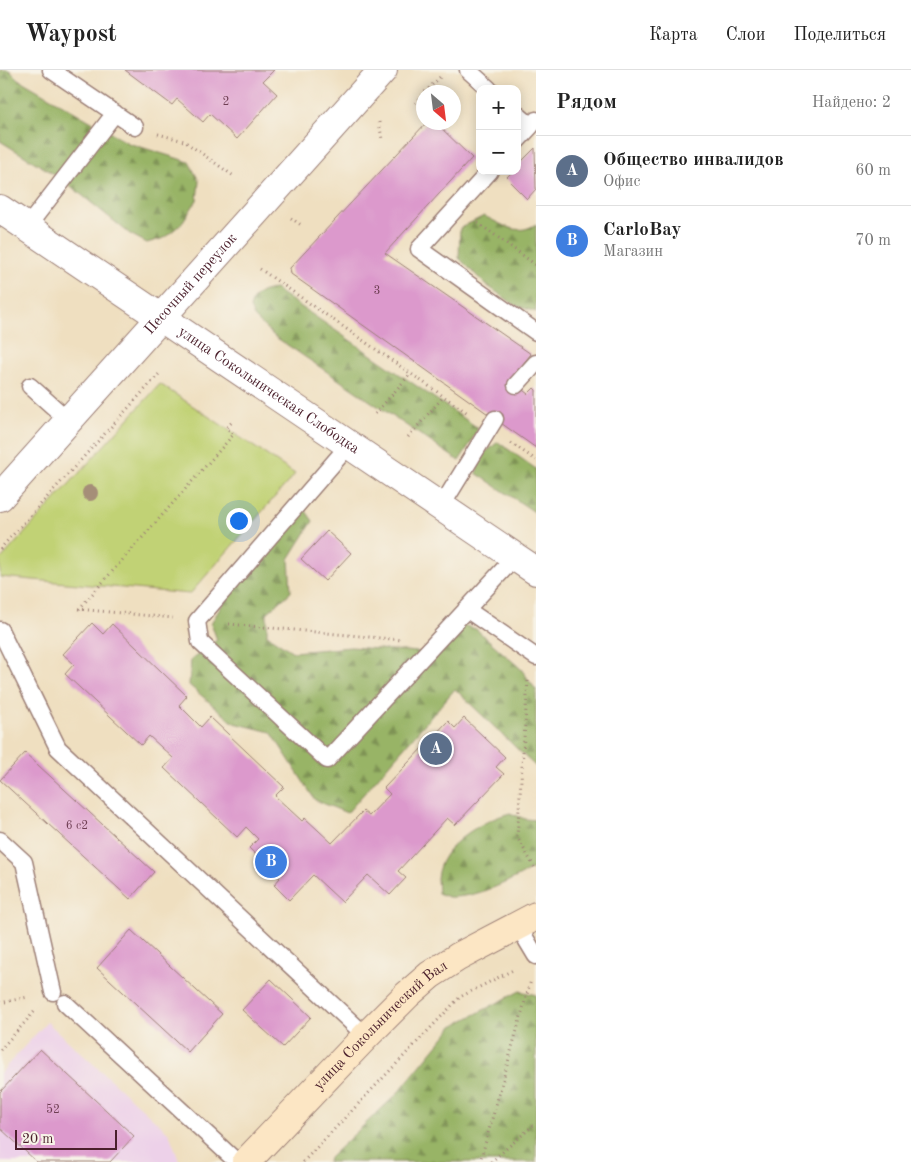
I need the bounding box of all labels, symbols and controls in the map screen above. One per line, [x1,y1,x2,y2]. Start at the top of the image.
text: Waypost [25,23,117,47]
text: Карта [649,26,698,44]
text: Слои [726,26,765,44]
text: Поделиться [793,26,886,44]
north arrow [416,85,461,130]
map controls [476,85,521,175]
button: + [476,85,521,130]
text: Рядом [556,92,617,113]
text: Найдено: 2 [812,95,891,111]
house number: 2 [223,96,229,108]
button: − [476,130,521,175]
text: Общество инвалидов [603,151,784,170]
text: A [566,163,578,179]
text: 60 m [855,163,891,179]
text: Офис [603,174,640,190]
text: CarloBay [603,221,681,240]
street label: Песочный переулок [142,230,240,338]
text: B [566,233,578,249]
text: 70 m [855,233,891,249]
text: Магазин [603,244,663,260]
house number: 3 [374,285,380,297]
street label: улица Сокольническая Слободка [175,324,362,457]
your location [226,508,252,534]
pin: A [420,730,452,768]
house number: 6 с2 [66,820,88,832]
pin: B [255,843,287,881]
street label: улица Сокольнический Вал [311,958,450,1093]
house number: 52 [46,1103,60,1116]
scale bar [15,1127,118,1150]
text: 20 m [22,1132,53,1146]

